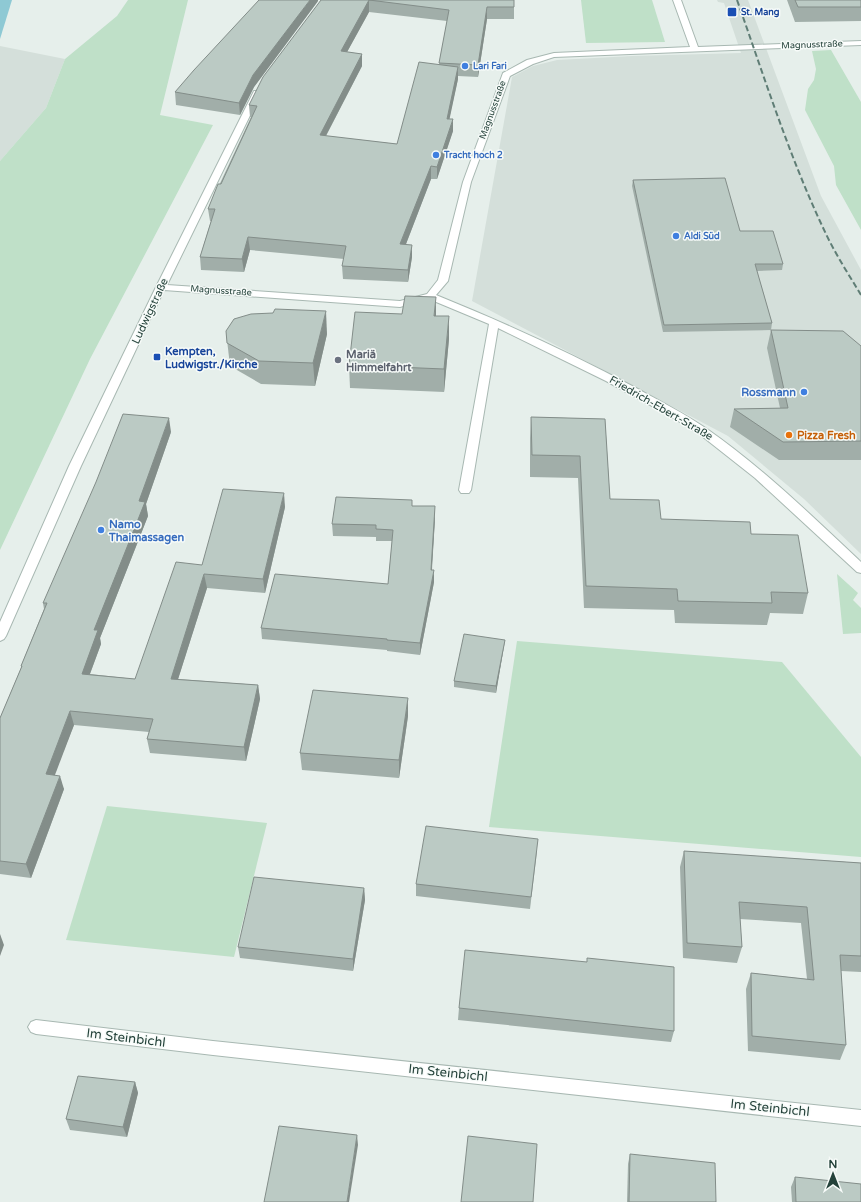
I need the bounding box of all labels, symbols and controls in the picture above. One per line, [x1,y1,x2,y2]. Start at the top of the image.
marker: St. Mang [726,6,738,18]
place label: St. Mang [741,7,780,18]
street label: Magnusstraße [781,38,843,52]
marker: Lari Fari [460,61,470,71]
place label: Lari Fari [473,61,507,72]
street label: Magnusstraße [477,79,509,141]
marker: Tracht hoch 2 [431,150,441,160]
place label: Tracht hoch 2 [443,150,503,161]
marker: Aldi Süd [671,231,681,241]
place label: Aldi Süd [684,231,720,242]
street label: Ludwigstraße [129,276,171,346]
street label: Magnusstraße [190,283,252,299]
place label: Kempten, Ludwigstr./Kirche [165,345,258,372]
place label: Mariä Himmelfahrt [346,348,412,374]
marker: Kempten, Ludwigstr./Kirche [152,352,162,362]
marker: Mariä Himmelfahrt [333,355,343,365]
street label: Friedrich-Ebert-Straße [607,373,715,443]
place label: Rossmann [741,386,796,399]
marker: Rossmann [799,387,809,397]
place label: Pizza Fresh [797,429,856,442]
marker: Pizza Fresh [784,430,794,440]
place label: Namo Thaimassagen [108,518,184,545]
marker: Namo Thaimassagen [96,525,106,535]
street label: Im Steinbichl [86,1025,166,1051]
street label: Im Steinbichl [408,1061,488,1085]
street label: Im Steinbichl [730,1096,810,1120]
north arrow [813,1154,853,1194]
text: N [829,1158,837,1171]

